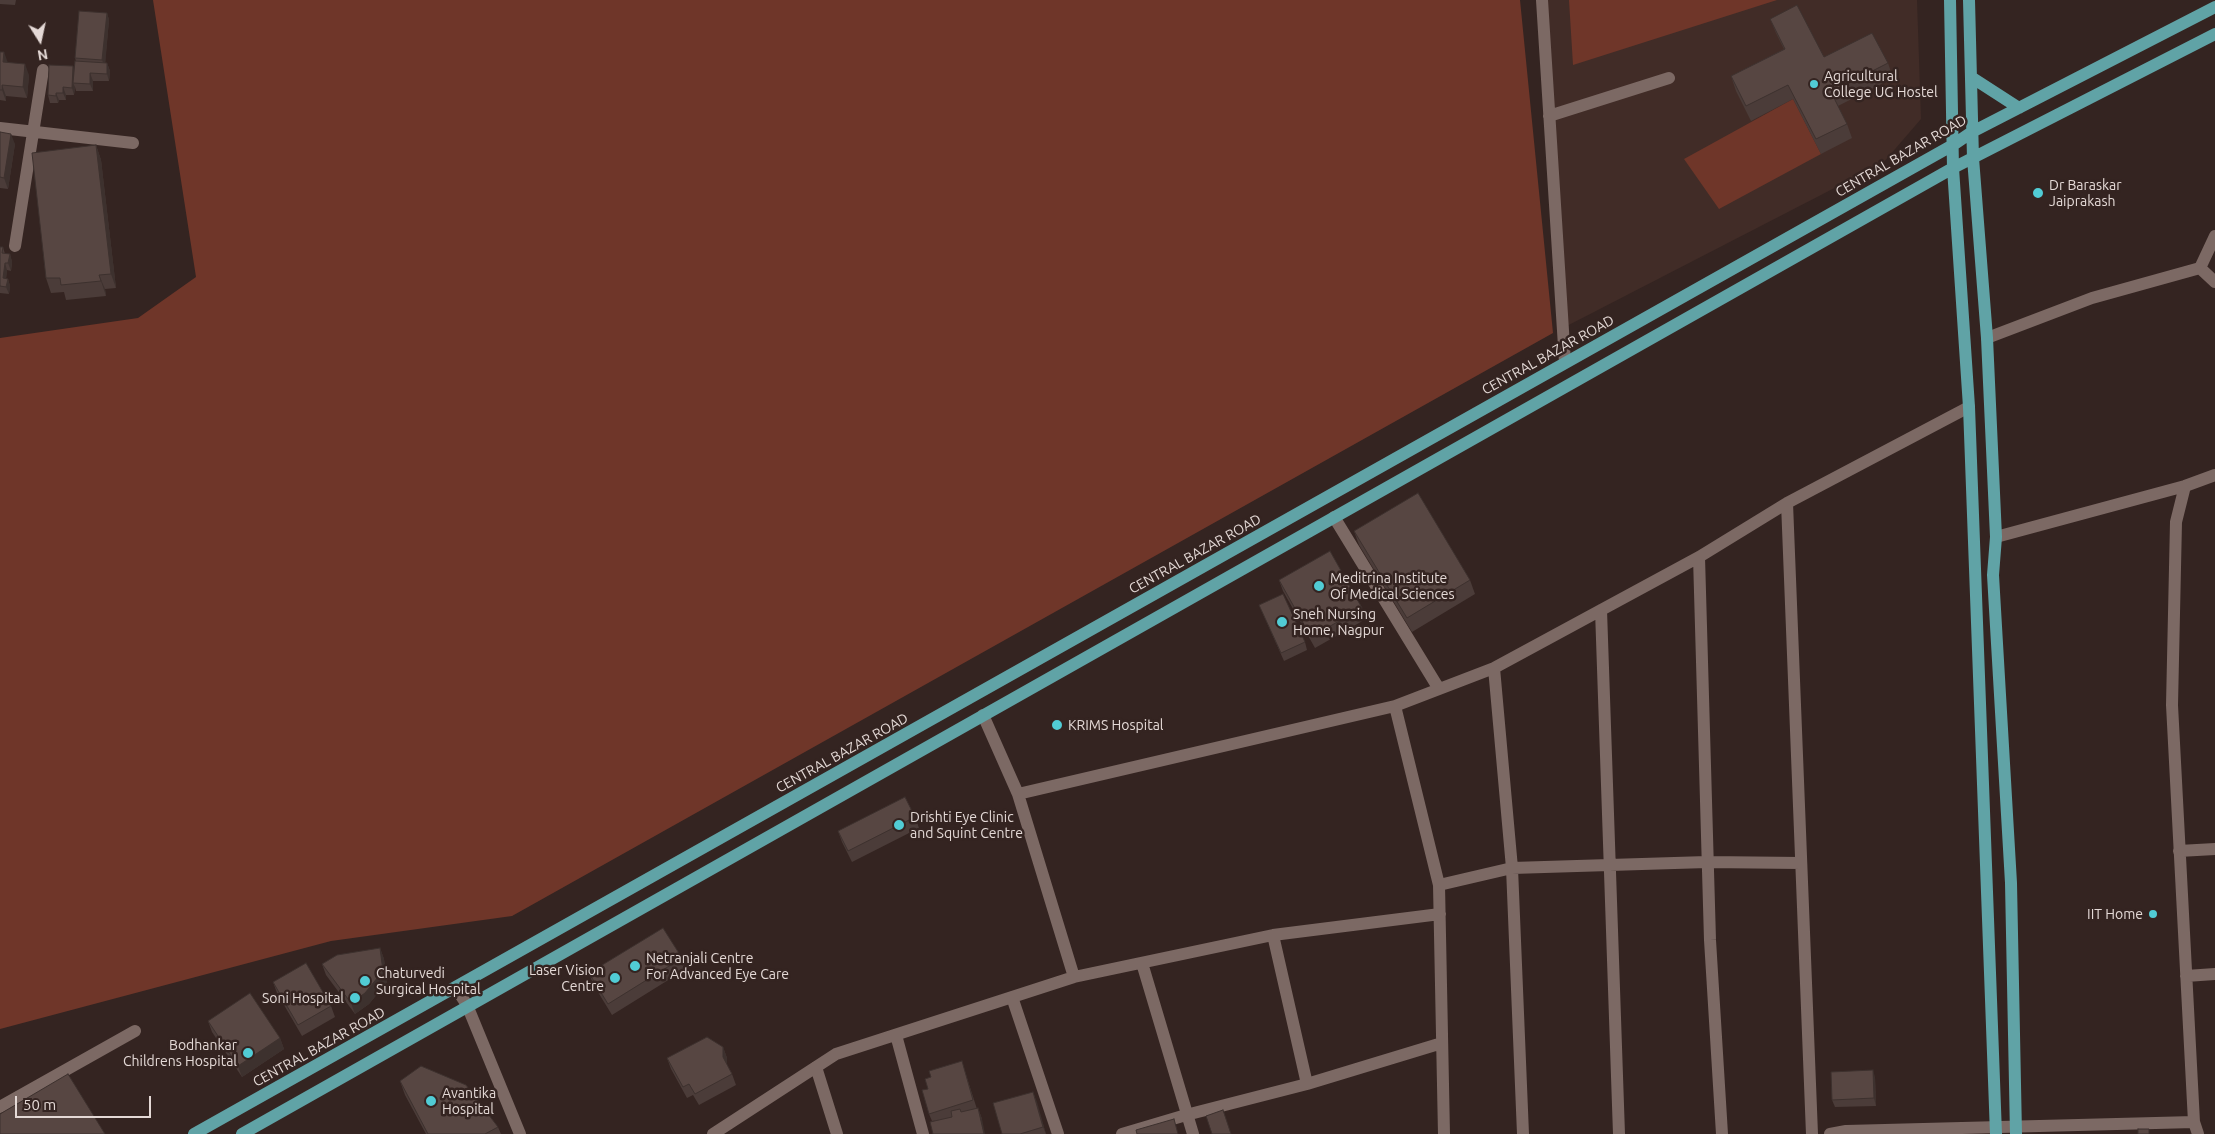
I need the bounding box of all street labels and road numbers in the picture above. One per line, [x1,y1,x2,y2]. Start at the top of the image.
street label: CENTRAL BAZAR ROAD [1832,112,1970,200]
street label: CENTRAL BAZAR ROAD [1479,312,1617,398]
street label: CENTRAL BAZAR ROAD [1126,511,1264,597]
street label: CENTRAL BAZAR ROAD [773,710,911,796]
street label: CENTRAL BAZAR ROAD [250,1004,388,1090]

